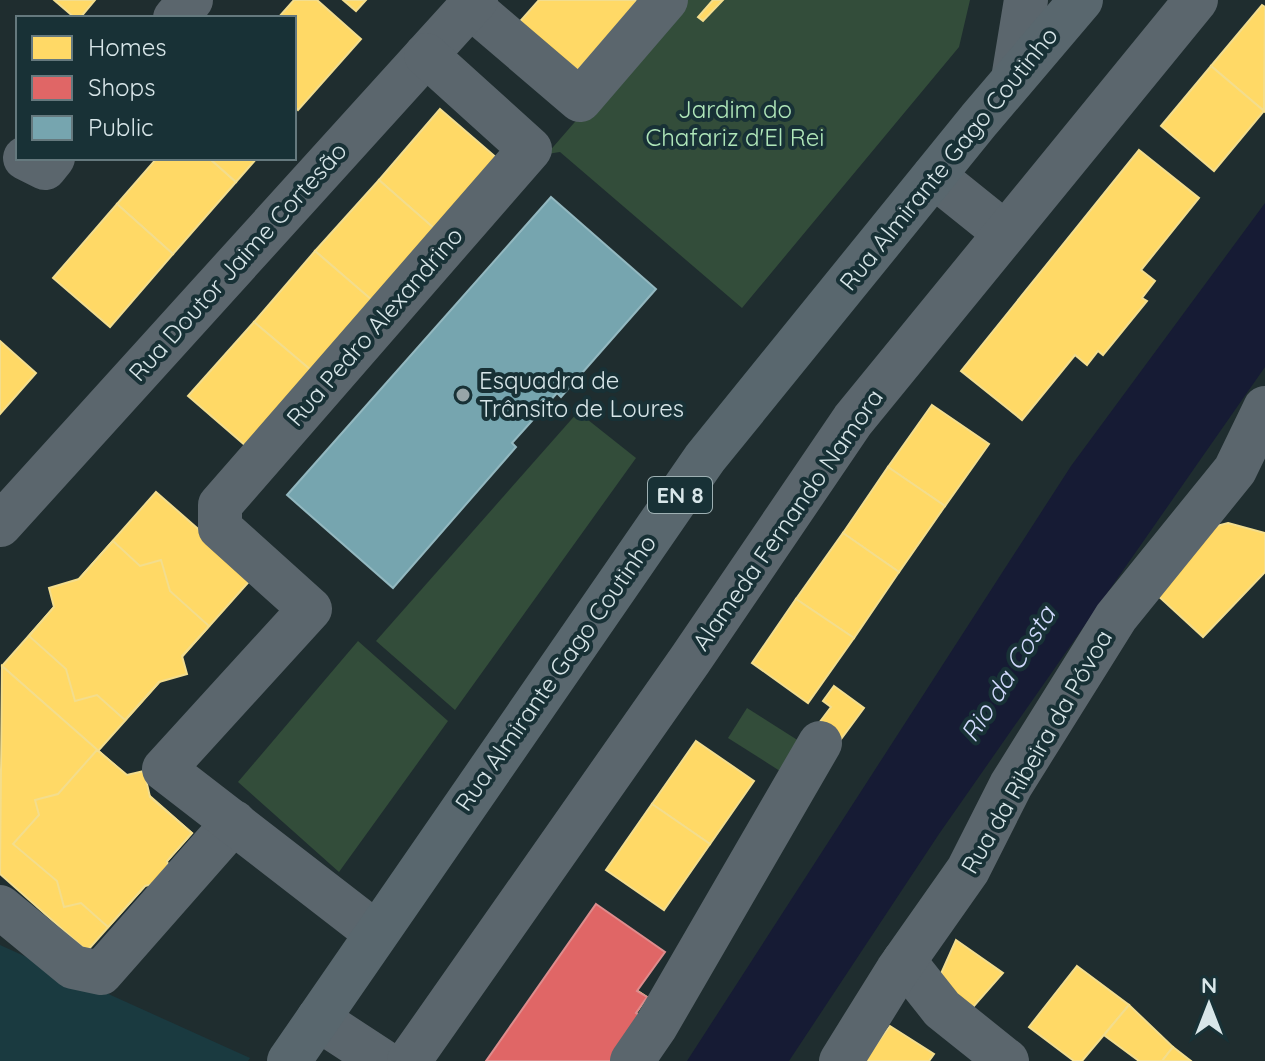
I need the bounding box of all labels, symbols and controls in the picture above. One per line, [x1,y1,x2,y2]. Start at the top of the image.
legend [16,16,296,160]
street label: Rua Almirante Gago Coutinho [833,21,1064,296]
text: Homes [88,32,166,62]
text: Shops [88,72,155,102]
park label: Jardim do Chafariz d'El Rei [646,94,825,152]
text: Public [88,112,153,142]
street label: Rua Doutor Jaime Cortesão [122,136,353,387]
street label: Rua Pedro Alexandrino [280,221,469,432]
place label: Esquadra de Trânsito de Loures [479,365,684,423]
street label: Alameda Fernando Namora [685,383,889,656]
marker: Esquadra de Trânsito de Loures [454,386,472,404]
road number: EN 8 [648,477,712,513]
street label: Rua Almirante Gago Coutinho [448,529,662,816]
water label: Rio da Costa [953,599,1063,748]
street label: Rua da Ribeira da Póvoa [954,624,1118,879]
north arrow [1169,965,1249,1045]
text: N [1201,971,1217,999]

